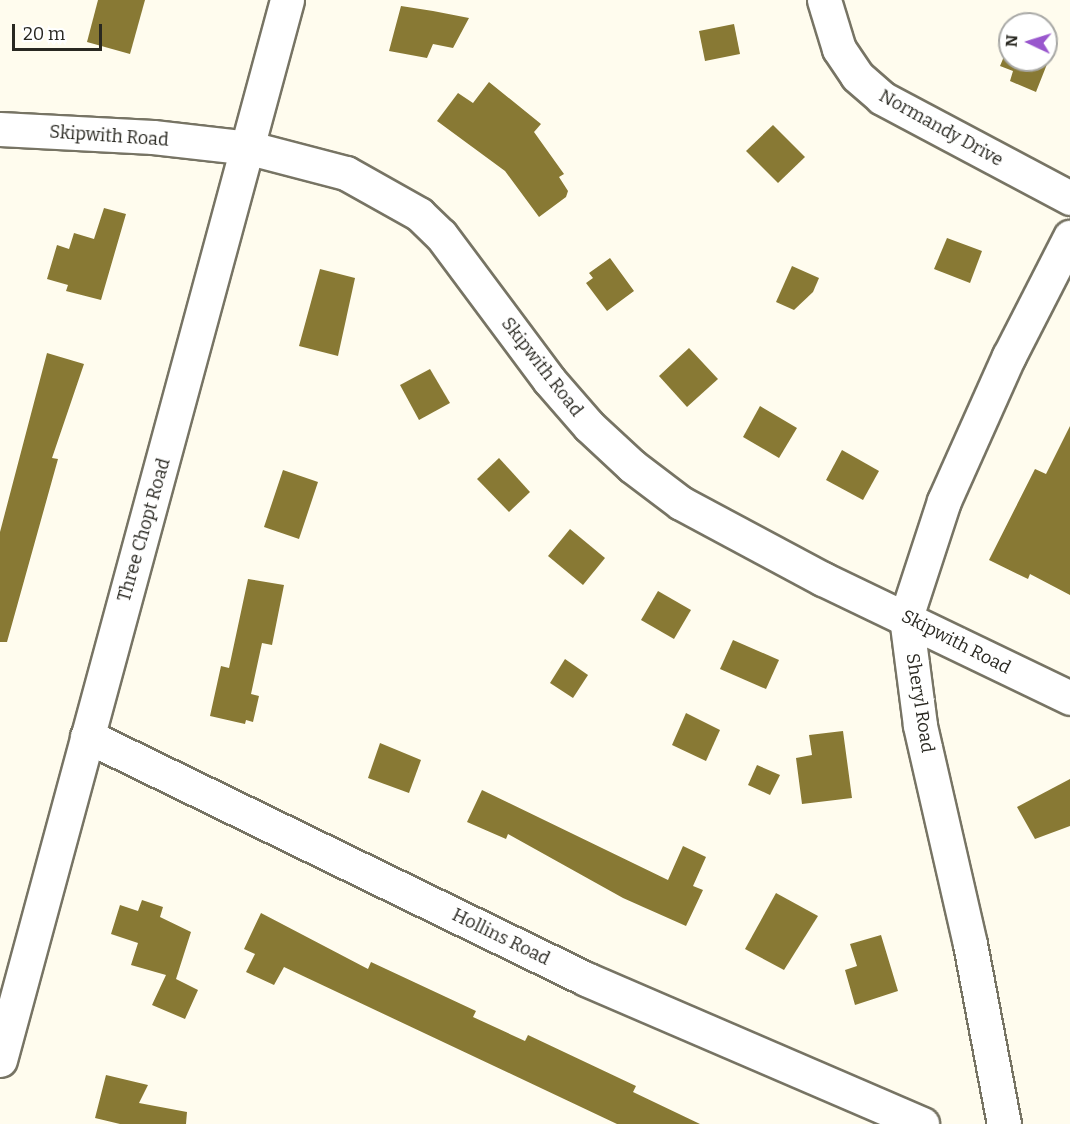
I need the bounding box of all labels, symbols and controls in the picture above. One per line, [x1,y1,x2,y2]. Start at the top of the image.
scale bar [15,12,105,50]
north arrow [998,12,1058,72]
text: 20 m [23,23,65,45]
text: N [1002,34,1021,48]
street label: Normandy Drive [875,85,1007,171]
street label: Skipwith Road [49,121,169,151]
street label: Skipwith Road [497,313,587,421]
street label: Three Chopt Road [113,456,175,604]
street label: Skipwith Road [898,605,1014,679]
street label: Sheryl Road [901,652,939,754]
street label: Hollins Road [449,904,553,970]

